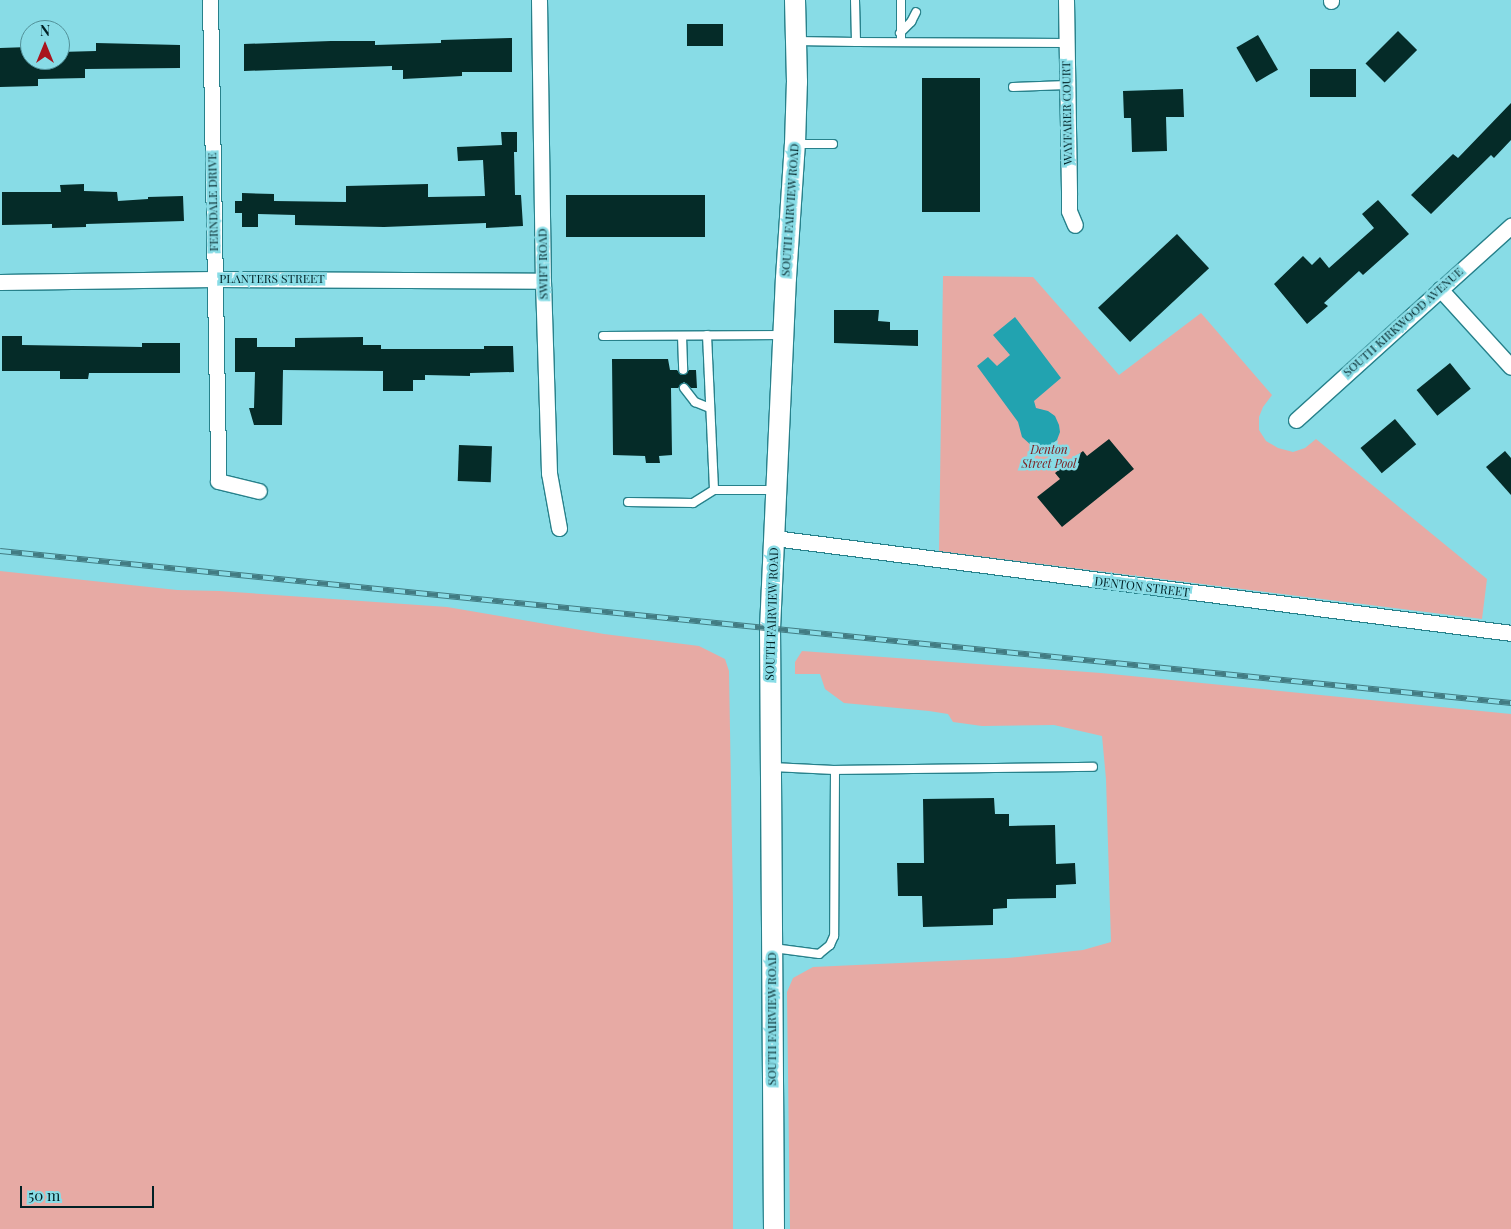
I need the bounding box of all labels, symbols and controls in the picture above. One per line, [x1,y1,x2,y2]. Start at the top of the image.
north arrow [20,20,70,70]
text: N [40,21,50,40]
street label: WAYFARER COURT [1059,61,1075,165]
street label: SOUTH FAIRVIEW ROAD [778,143,802,277]
street label: FERNDALE DRIVE [205,153,221,251]
street label: SWIFT ROAD [535,228,551,300]
street label: SOUTH KIRKWOOD AVENUE [1340,264,1466,380]
street label: PLANTERS STREET [219,272,325,286]
park label: Denton Street Pool [1022,443,1076,471]
street label: SOUTH FAIRVIEW ROAD [762,547,782,681]
street label: DENTON STREET [1094,574,1190,600]
street label: SOUTH FAIRVIEW ROAD [765,952,779,1086]
scale bar [22,1176,156,1208]
text: 50 m [28,1185,60,1205]

